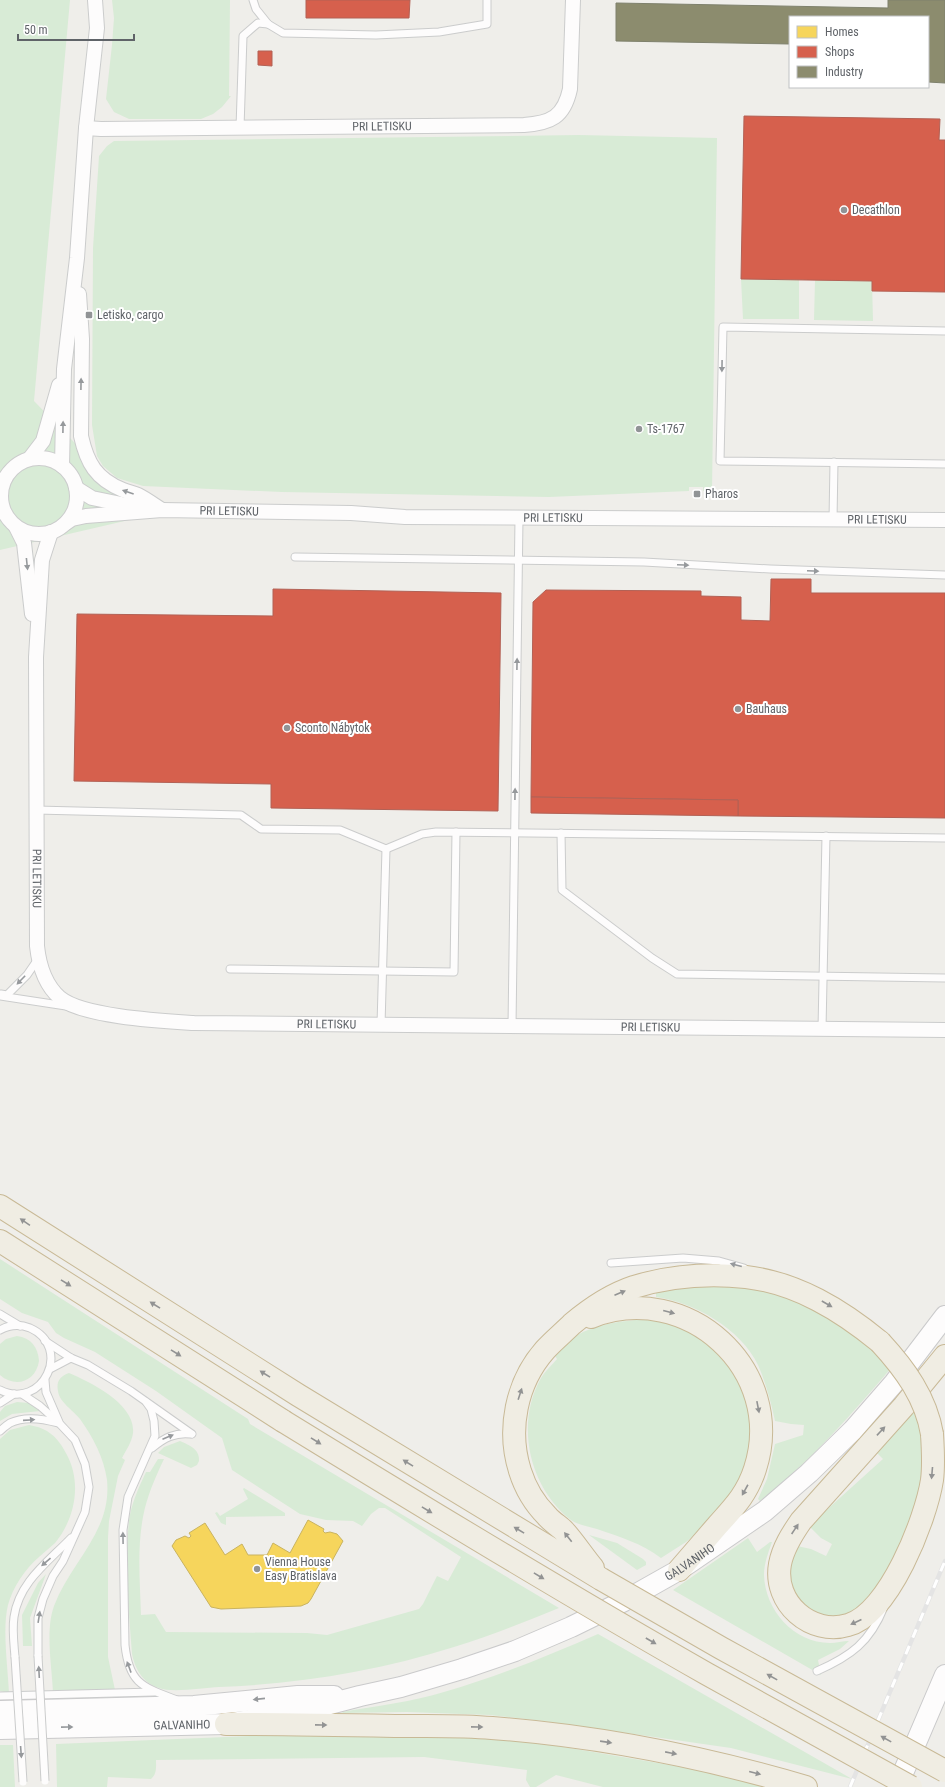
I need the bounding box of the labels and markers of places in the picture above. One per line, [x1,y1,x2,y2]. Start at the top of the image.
place label: Decathlon [852,203,900,217]
marker: Decathlon [839,205,849,215]
place label: Letisko, cargo [97,308,163,322]
marker: Letisko, cargo [84,310,94,320]
place label: Ts-1767 [647,422,685,436]
marker: Ts-1767 [634,424,644,434]
place label: Pharos [705,487,738,501]
marker: Pharos [692,489,702,499]
place label: Bauhaus [746,702,787,716]
marker: Bauhaus [733,704,743,714]
place label: Sconto Nábytok [295,721,370,735]
marker: Sconto Nábytok [282,723,292,733]
place label: Vienna House Easy Bratislava [265,1555,337,1583]
marker: Vienna House Easy Bratislava [252,1564,262,1574]

